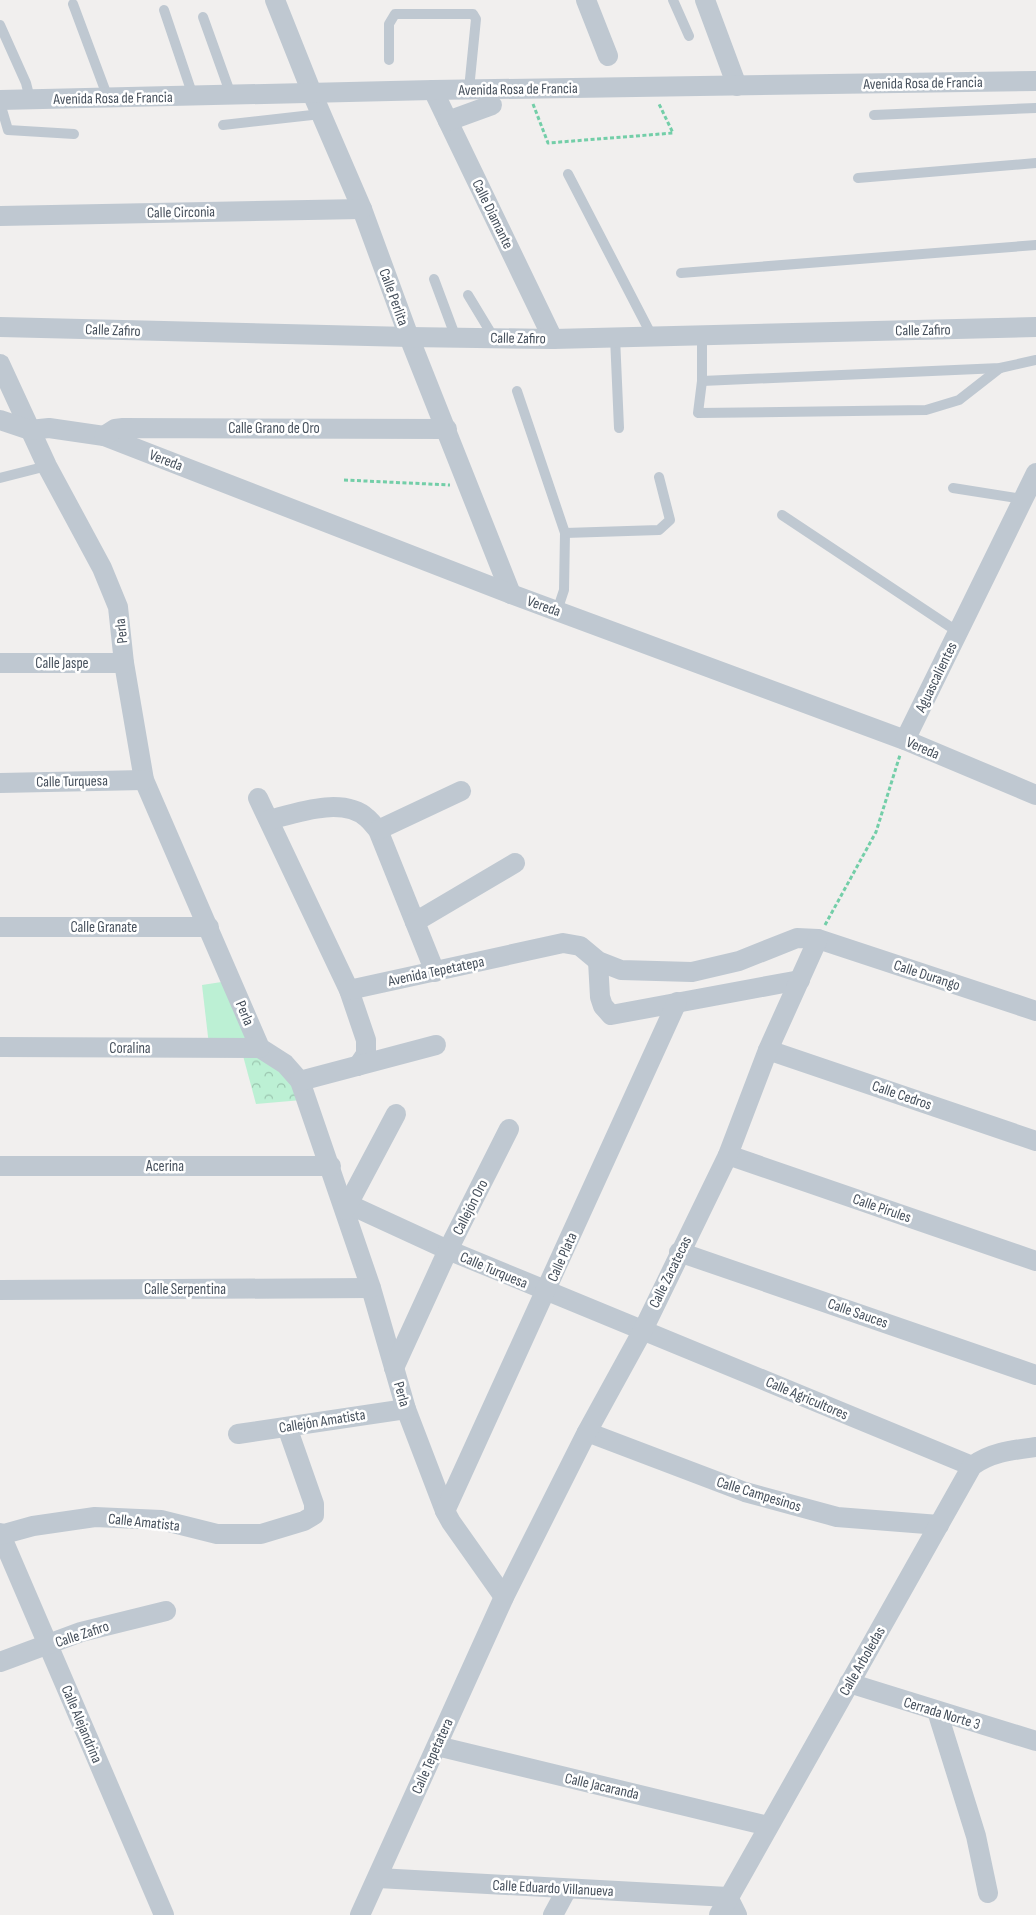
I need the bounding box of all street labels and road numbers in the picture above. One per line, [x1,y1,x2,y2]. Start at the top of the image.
street label: Avenida Rosa de Francia [862,73,983,94]
street label: Avenida Rosa de Francia [457,79,578,100]
street label: Avenida Rosa de Francia [52,88,173,109]
street label: Calle Diamante [468,176,518,252]
street label: Calle Circonia [147,202,215,223]
street label: Calle Perlita [374,266,413,329]
street label: Calle Zafiro [85,320,141,341]
street label: Calle Zafiro [895,321,951,340]
street label: Calle Zafiro [490,329,546,348]
street label: Calle Grano de Oro [228,419,320,438]
street label: Vereda [146,445,186,476]
street label: Vereda [524,592,563,621]
street label: Perla [111,617,132,644]
street label: Aguascalientes [911,639,962,716]
street label: Calle Jaspe [35,654,89,673]
street label: Vereda [903,733,943,764]
street label: Calle Turquesa [36,771,108,792]
street label: Calle Granate [71,918,137,937]
street label: Avenida Tepetatepa [385,952,486,991]
street label: Calle Durango [891,956,963,995]
street label: Perla [231,998,258,1029]
street label: Coralina [109,1039,151,1058]
street label: Calle Cedros [869,1076,934,1115]
street label: Acerina [145,1157,184,1176]
street label: Callejón Oro [448,1176,492,1238]
street label: Calle Pirules [850,1190,914,1227]
street label: Calle Plata [543,1229,582,1285]
street label: Calle Zacatecas [645,1233,696,1311]
street label: Calle Turquesa [457,1248,531,1293]
street label: Calle Serpentina [144,1280,226,1299]
street label: Calle Sauces [825,1294,891,1333]
street label: Calle Agricultores [763,1373,851,1424]
street label: Perla [389,1379,414,1409]
street label: Callejón Amatista [277,1405,367,1438]
street label: Calle Campesinos [714,1473,804,1516]
street label: Calle Amatista [107,1509,181,1536]
street label: Calle Zafiro [53,1617,111,1652]
street label: Calle Arboledas [835,1623,890,1699]
street label: Calle Alejandrina [57,1682,107,1766]
street label: Cerrada Norte 3 [901,1693,983,1734]
street label: Calle Tepetatera [407,1715,458,1797]
street label: Calle Jacaranda [563,1769,641,1804]
street label: Calle Eduardo Villanueva [492,1876,614,1901]

